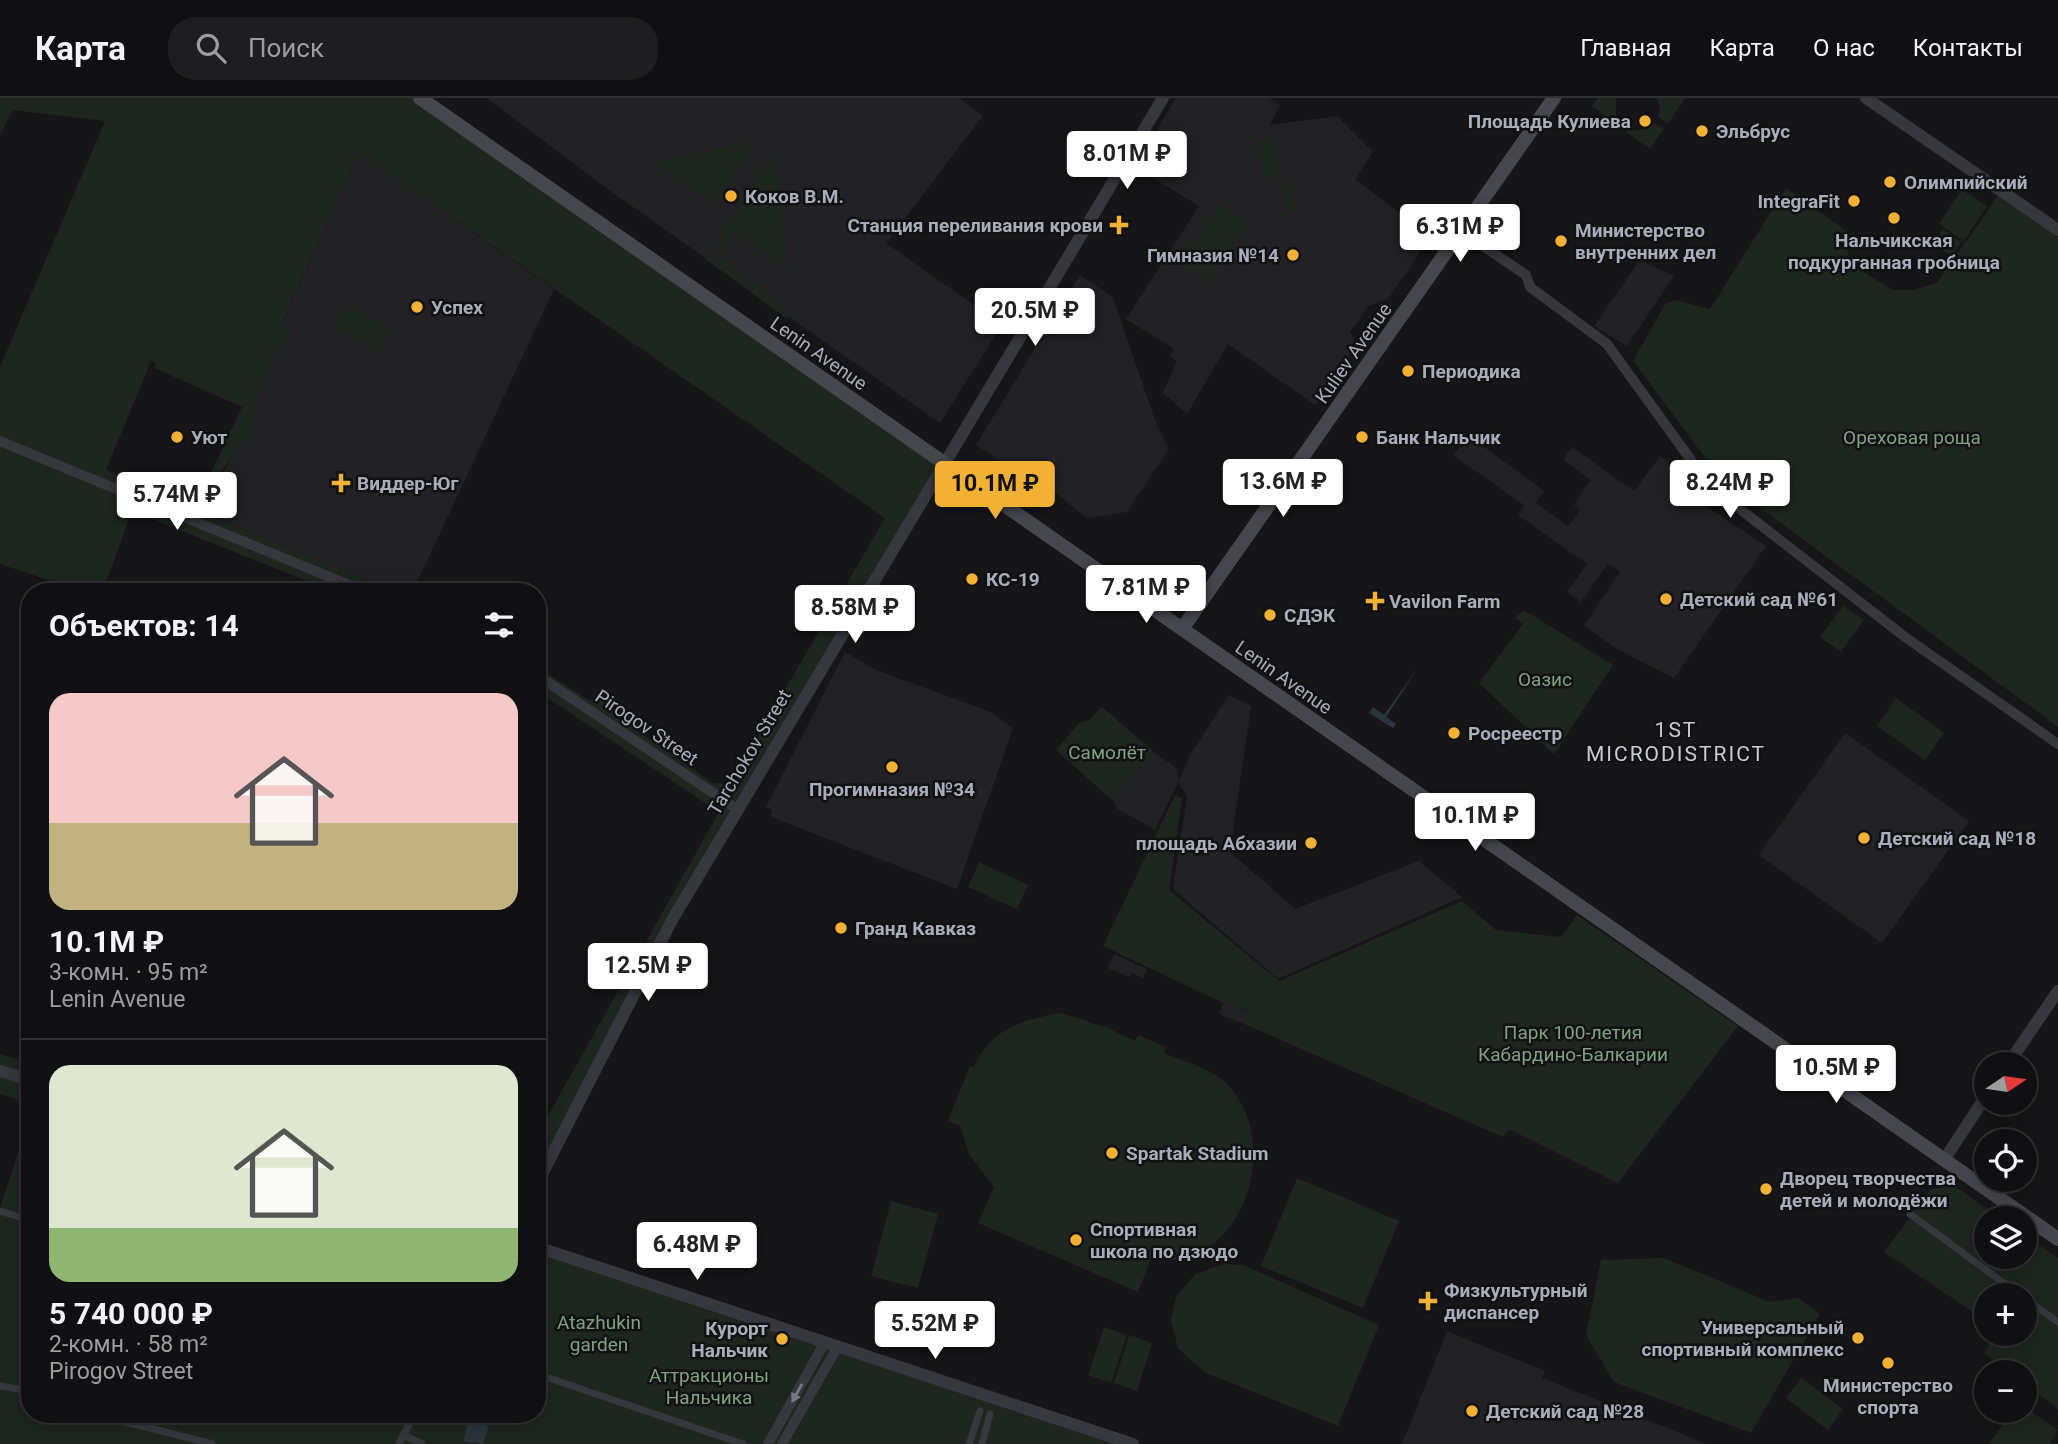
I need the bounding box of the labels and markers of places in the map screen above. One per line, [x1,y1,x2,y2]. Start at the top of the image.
place label: Площадь Кулиева [1468,110,1631,133]
marker: Площадь Кулиева [1637,113,1653,129]
place label: Эльбрус [1716,120,1790,143]
marker: Эльбрус [1694,123,1710,139]
pin: 8.01M ₽ [1062,132,1192,191]
place label: Олимпийский [1904,171,2027,194]
marker: Олимпийский [1882,174,1898,190]
place label: Коков В.М. [745,185,844,208]
marker: Коков В.М. [723,188,739,204]
place label: IntegraFit [1758,190,1841,213]
marker: IntegraFit [1846,193,1862,209]
pin: 6.31M ₽ [1395,204,1525,264]
marker: Нальчикская подкурганная гробница [1886,210,1902,226]
place label: Станция переливания крови [848,214,1103,237]
marker: Станция переливания крови [1109,215,1129,235]
place label: Министерство внутренних дел [1575,219,1716,264]
place label: Нальчикская подкурганная гробница [1788,229,2000,274]
marker: Министерство внутренних дел [1553,233,1569,249]
place label: Гимназия №14 [1147,244,1279,267]
marker: Гимназия №14 [1285,247,1301,263]
pin: 20.5M ₽ [970,288,1100,348]
place label: Успех [431,296,483,319]
marker: Успех [409,299,425,315]
place label: Периодика [1422,360,1521,383]
marker: Периодика [1400,363,1416,379]
place label: Уют [191,426,228,449]
place label: Банк Нальчик [1376,426,1501,449]
marker: Уют [169,429,185,445]
marker: Банк Нальчик [1354,429,1370,445]
pin: 13.6M ₽ [1218,460,1348,519]
pin: 8.24M ₽ [1665,460,1795,520]
pin: 10.1M ₽ [930,462,1060,521]
pin: 5.74M ₽ [112,472,242,532]
place label: Виддер-Юг [357,472,458,495]
marker: Виддер-Юг [331,473,351,493]
pin: 7.81M ₽ [1081,566,1211,625]
place label: КС-19 [986,568,1040,591]
marker: КС-19 [964,571,980,587]
pin: 8.58M ₽ [790,586,920,645]
place label: Детский сад №61 [1680,588,1838,611]
place label: Vavilon Farm [1389,590,1501,613]
marker: Детский сад №61 [1658,591,1674,607]
marker: Vavilon Farm [1367,593,1383,609]
place label: СДЭК [1284,604,1336,627]
marker: СДЭК [1262,607,1278,623]
place label: Росреестр [1468,722,1563,745]
marker: Росреестр [1446,725,1462,741]
marker: Прогимназия №34 [884,759,900,775]
place label: Прогимназия №34 [809,778,975,801]
pin: 10.1M ₽ [1410,794,1540,853]
place label: Детский сад №18 [1878,827,2036,850]
marker: Детский сад №18 [1856,830,1872,846]
place label: площадь Абхазии [1136,832,1297,855]
marker: площадь Абхазии [1303,835,1319,851]
place label: Гранд Кавказ [855,917,976,940]
marker: Гранд Кавказ [833,920,849,936]
pin: 12.5M ₽ [583,944,713,1003]
pin: 10.5M ₽ [1771,1046,1901,1105]
place label: Spartak Stadium [1126,1142,1269,1165]
marker: Spartak Stadium [1104,1145,1120,1161]
place label: Дворец творчества детей и молодёжи [1780,1167,1956,1212]
marker: Дворец творчества детей и молодёжи [1758,1181,1774,1197]
place label: Спортивная школа по дзюдо [1090,1218,1238,1263]
pin: 6.48M ₽ [632,1222,762,1282]
marker: Спортивная школа по дзюдо [1068,1232,1084,1248]
place label: Физкультурный диспансер [1444,1279,1587,1324]
marker: Физкультурный диспансер [1418,1291,1438,1311]
pin: 5.52M ₽ [870,1302,1000,1361]
place label: Универсальный спортивный комплекс [1642,1316,1844,1361]
place label: Курорт Нальчик [691,1317,768,1362]
marker: Универсальный спортивный комплекс [1850,1330,1866,1346]
marker: Курорт Нальчик [774,1331,790,1347]
marker: Министерство спорта [1880,1355,1896,1371]
place label: Министерство спорта [1823,1374,1953,1419]
place label: Детский сад №28 [1486,1400,1644,1423]
marker: Детский сад №28 [1464,1403,1480,1419]

